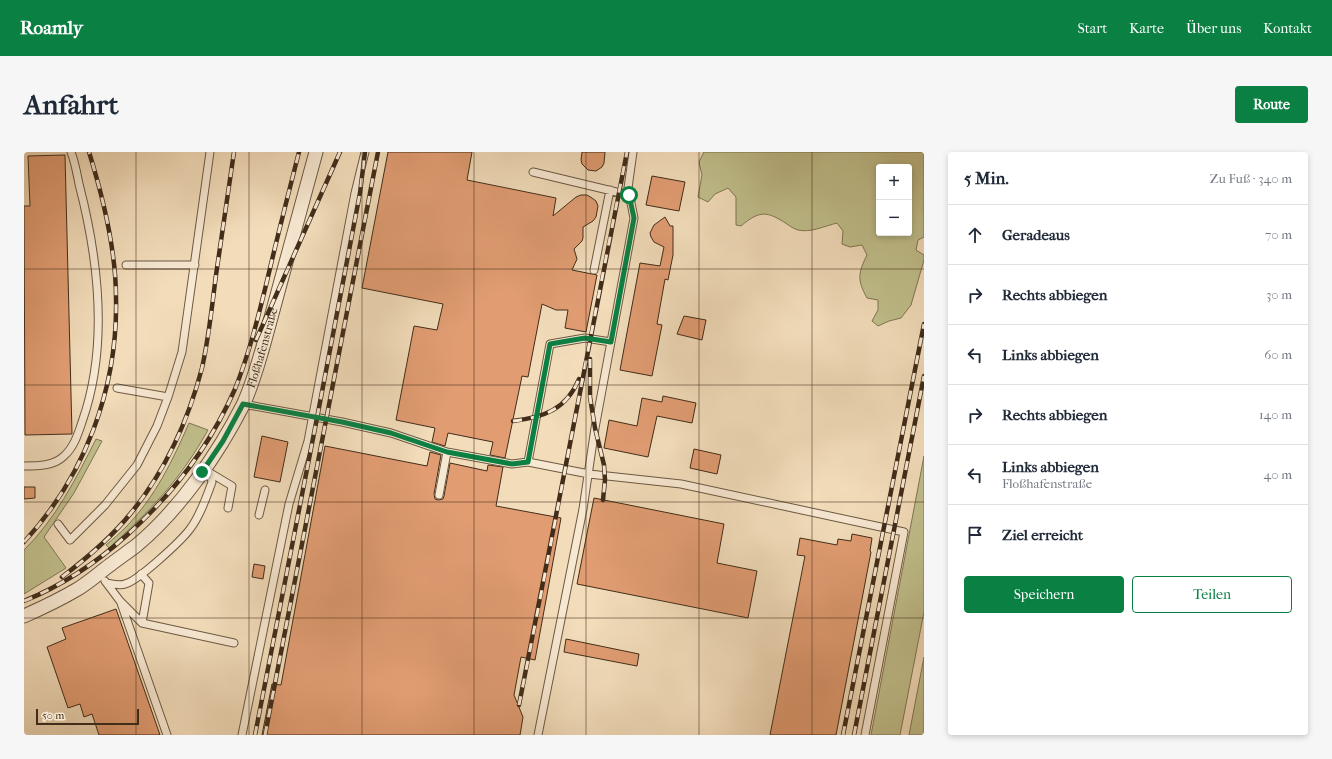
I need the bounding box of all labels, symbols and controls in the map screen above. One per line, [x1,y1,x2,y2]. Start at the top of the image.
text: Roamly [20,17,83,39]
text: Start [1078,20,1107,37]
text: Karte [1129,20,1164,37]
text: Über uns [1186,20,1241,37]
text: Kontakt [1263,20,1312,37]
button: Route [1235,86,1308,123]
text: Anfahrt [24,88,118,121]
map controls [876,164,912,236]
button: + [876,164,912,200]
text: 5 Min. [964,168,1009,188]
text: Zu Fuß · 340 m [1210,171,1292,186]
route start [620,186,638,204]
button: − [876,200,912,236]
icon: ahead [964,224,986,246]
text: Geradeaus [1002,226,1070,244]
text: 70 m [1265,227,1292,242]
icon: right [964,284,986,306]
text: Rechts abbiegen [1002,286,1107,304]
text: 30 m [1266,287,1292,302]
street label: Floßhafenstraße [244,306,280,390]
icon: left [964,344,986,366]
text: Links abbiegen [1002,346,1099,364]
text: 60 m [1264,347,1292,362]
icon: right [964,404,986,426]
text: Rechts abbiegen [1002,406,1107,424]
text: 140 m [1259,407,1292,422]
text: Links abbiegen [1002,458,1099,476]
route end [193,463,211,481]
icon: left [964,464,986,486]
text: 40 m [1264,467,1292,482]
text: Floßhafenstraße [1002,476,1092,491]
icon: arrive [964,524,986,546]
text: Ziel erreicht [1002,526,1083,544]
button: Speichern [964,576,1124,613]
button: Teilen [1132,576,1292,613]
scale bar [36,707,139,726]
text: 50 m [42,709,64,722]

